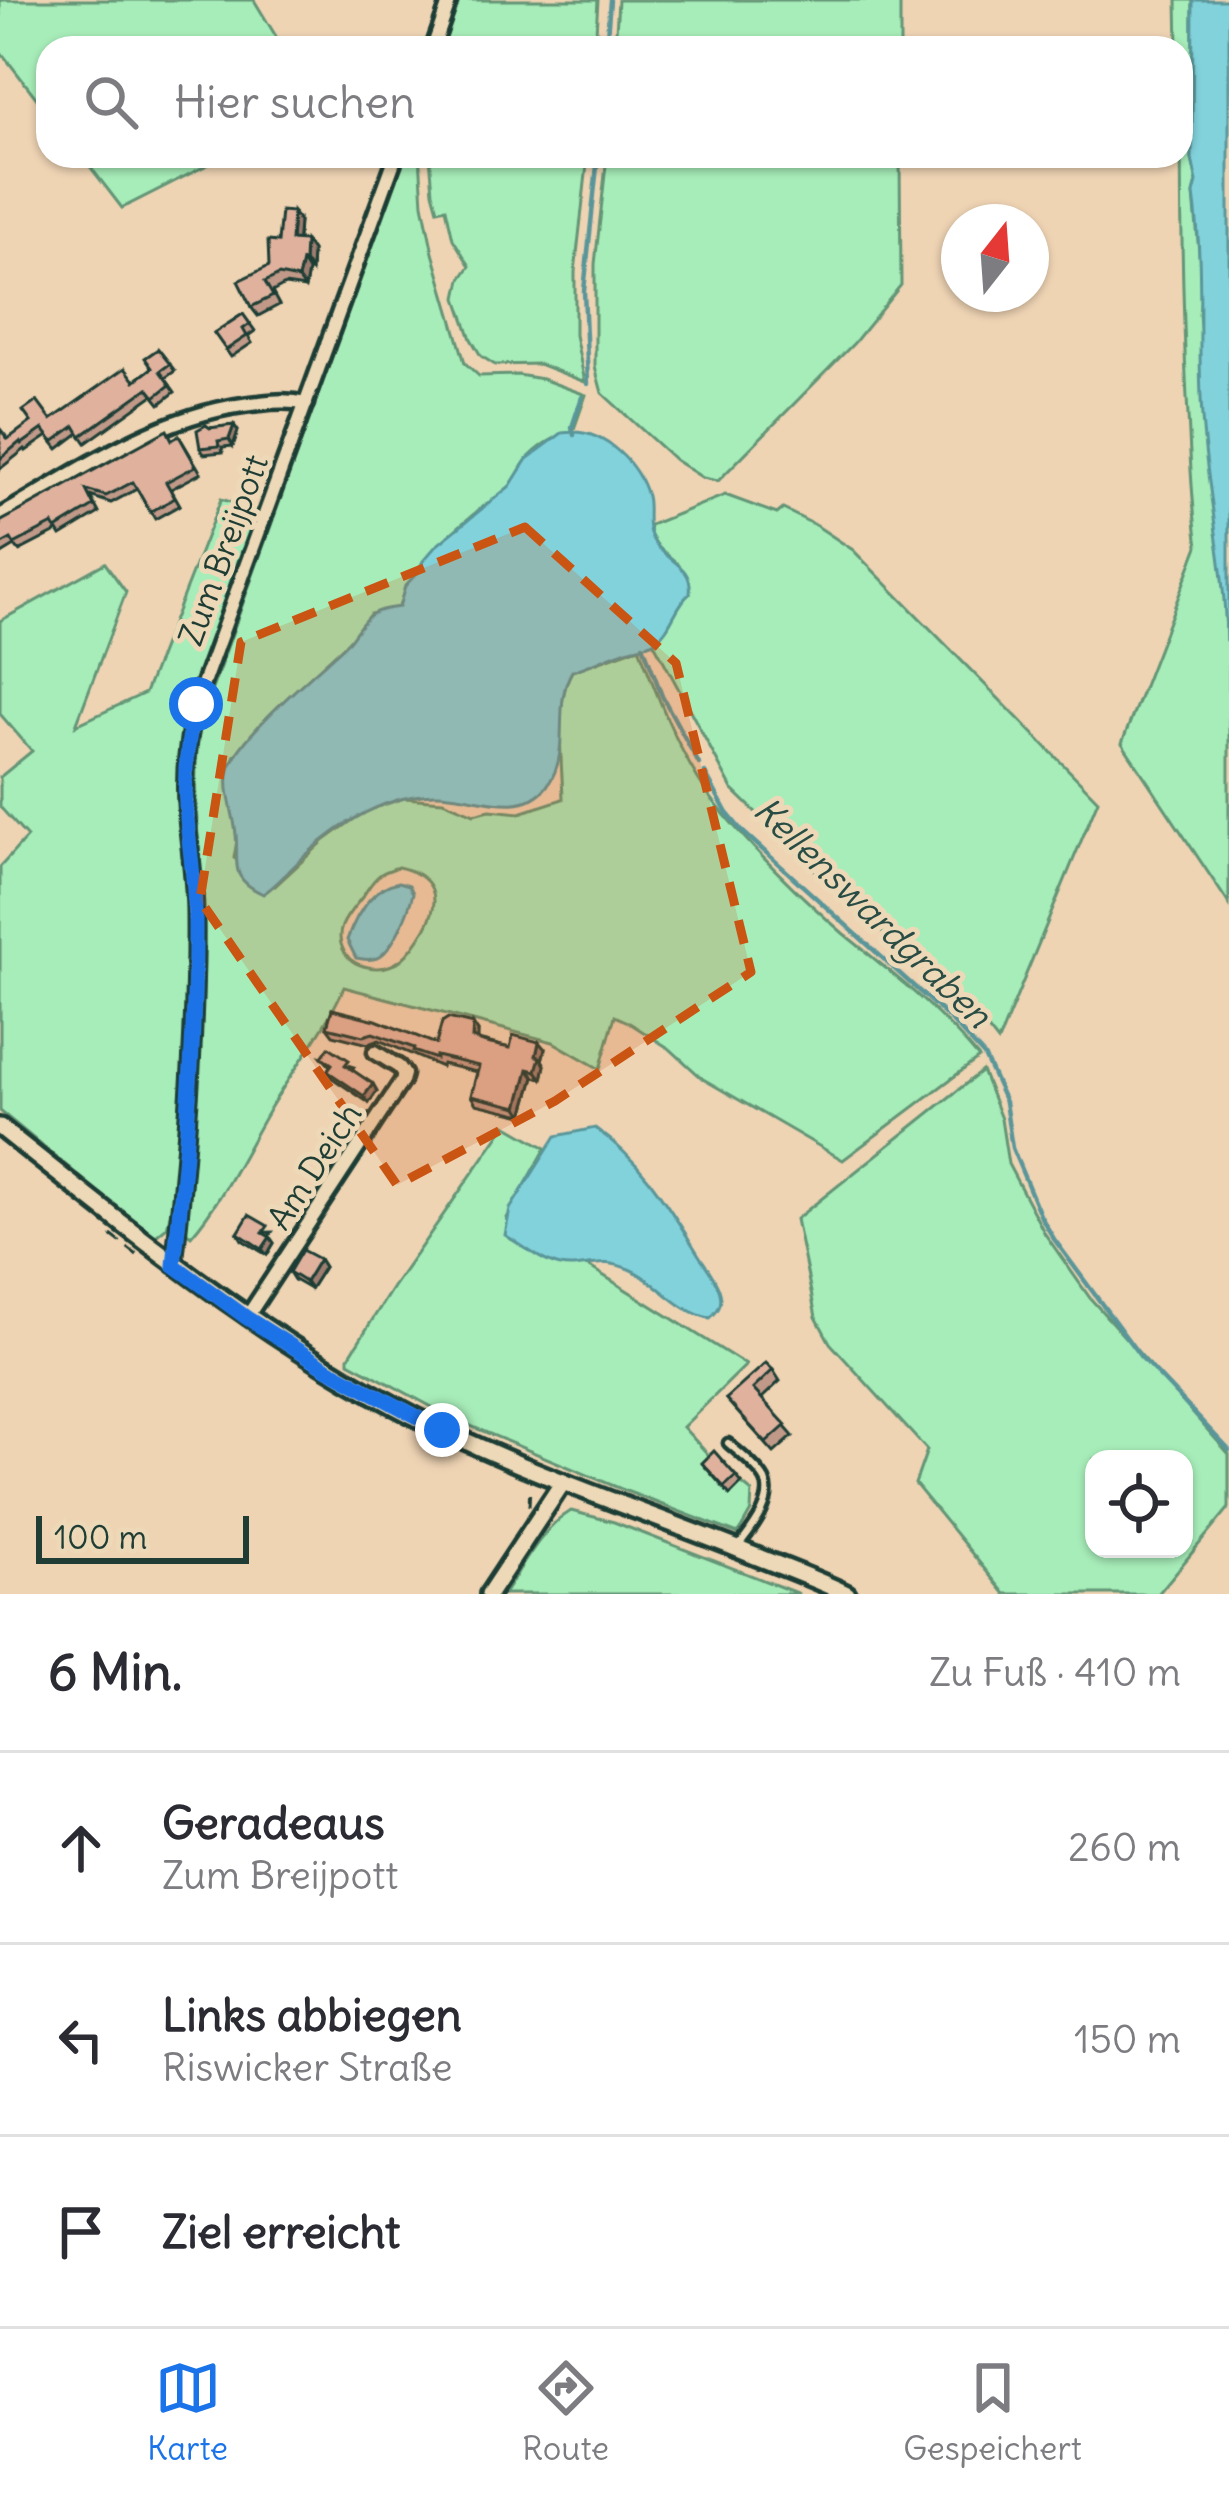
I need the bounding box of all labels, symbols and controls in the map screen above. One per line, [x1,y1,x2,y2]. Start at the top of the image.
search box [36,36,1193,168]
icon: search [78,69,144,135]
text: Hier suchen [174,74,415,130]
north arrow [941,204,1049,312]
street label: Zum Breijpott [169,449,277,651]
route start [169,677,223,731]
water label: Kellenswardgraben [744,787,1002,1038]
street label: Am Deich [258,1095,370,1237]
route end [415,1403,469,1457]
map controls [1085,1450,1193,1558]
button: locate [1085,1450,1193,1558]
scale bar [36,1510,249,1563]
text: 100 m [54,1516,147,1558]
text: 6 Min. [48,1640,182,1704]
text: Zu Fuß · 410 m [929,1648,1181,1697]
text: Geradeaus [162,1795,385,1851]
icon: ahead [48,1815,114,1881]
text: 260 m [1068,1823,1181,1872]
text: Zum Breijpott [162,1851,398,1900]
text: Links abbiegen [162,1987,462,2043]
icon: left [48,2007,114,2073]
text: 150 m [1074,2015,1181,2064]
text: Riswicker Straße [162,2043,452,2092]
icon: arrive [48,2199,114,2265]
text: Ziel erreicht [162,2204,400,2260]
tab: Karte [147,2355,228,2469]
tab: Route [522,2355,609,2469]
tab: Gespeichert [903,2355,1082,2469]

